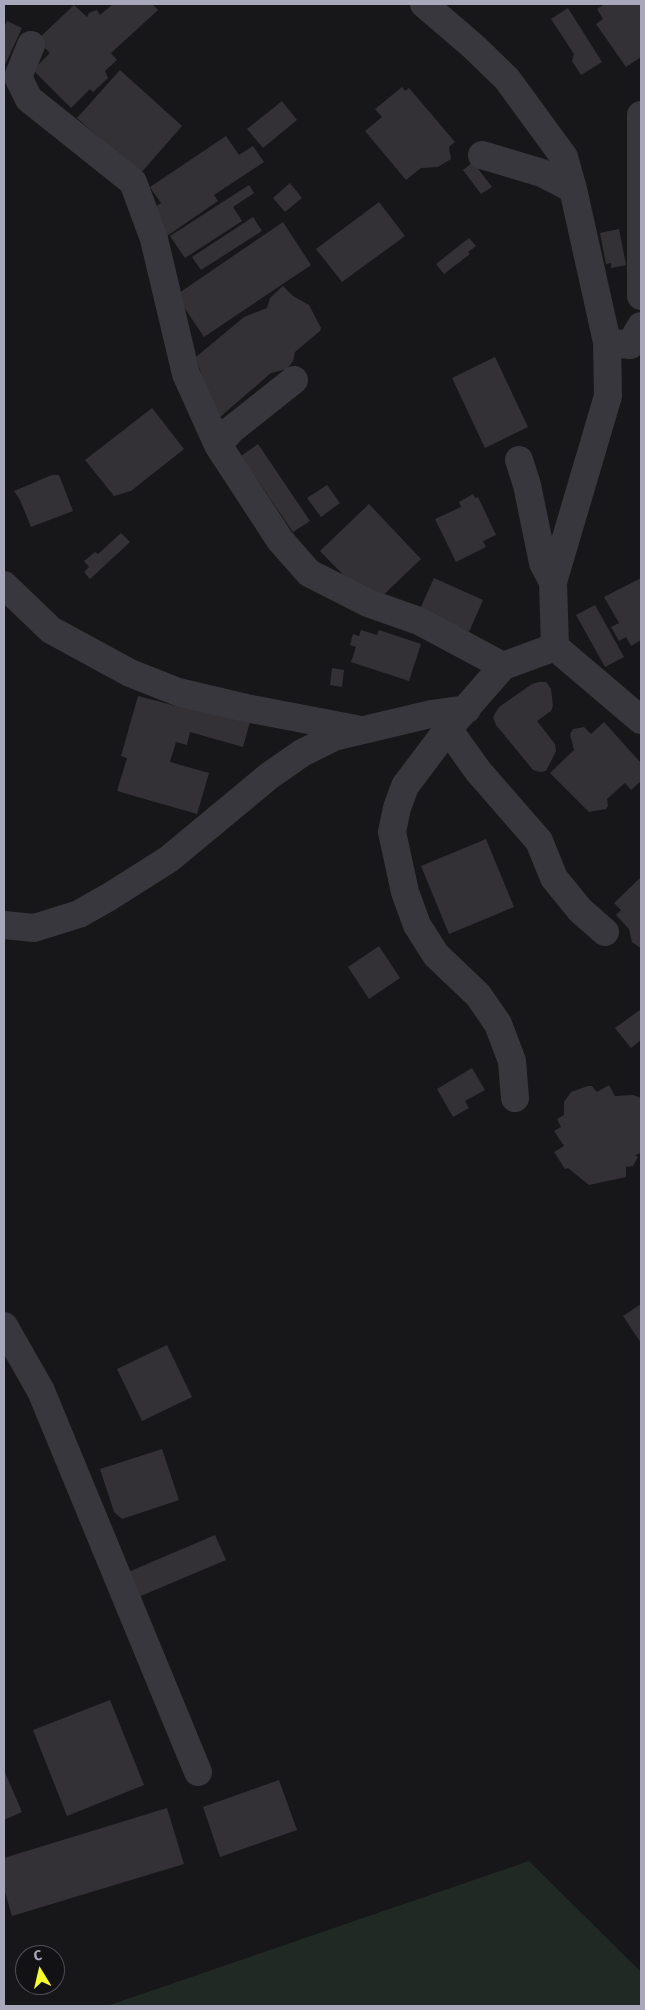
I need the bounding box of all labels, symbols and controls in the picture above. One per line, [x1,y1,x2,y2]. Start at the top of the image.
north arrow [15,1945,65,1995]
text: С [32,1947,43,1965]

